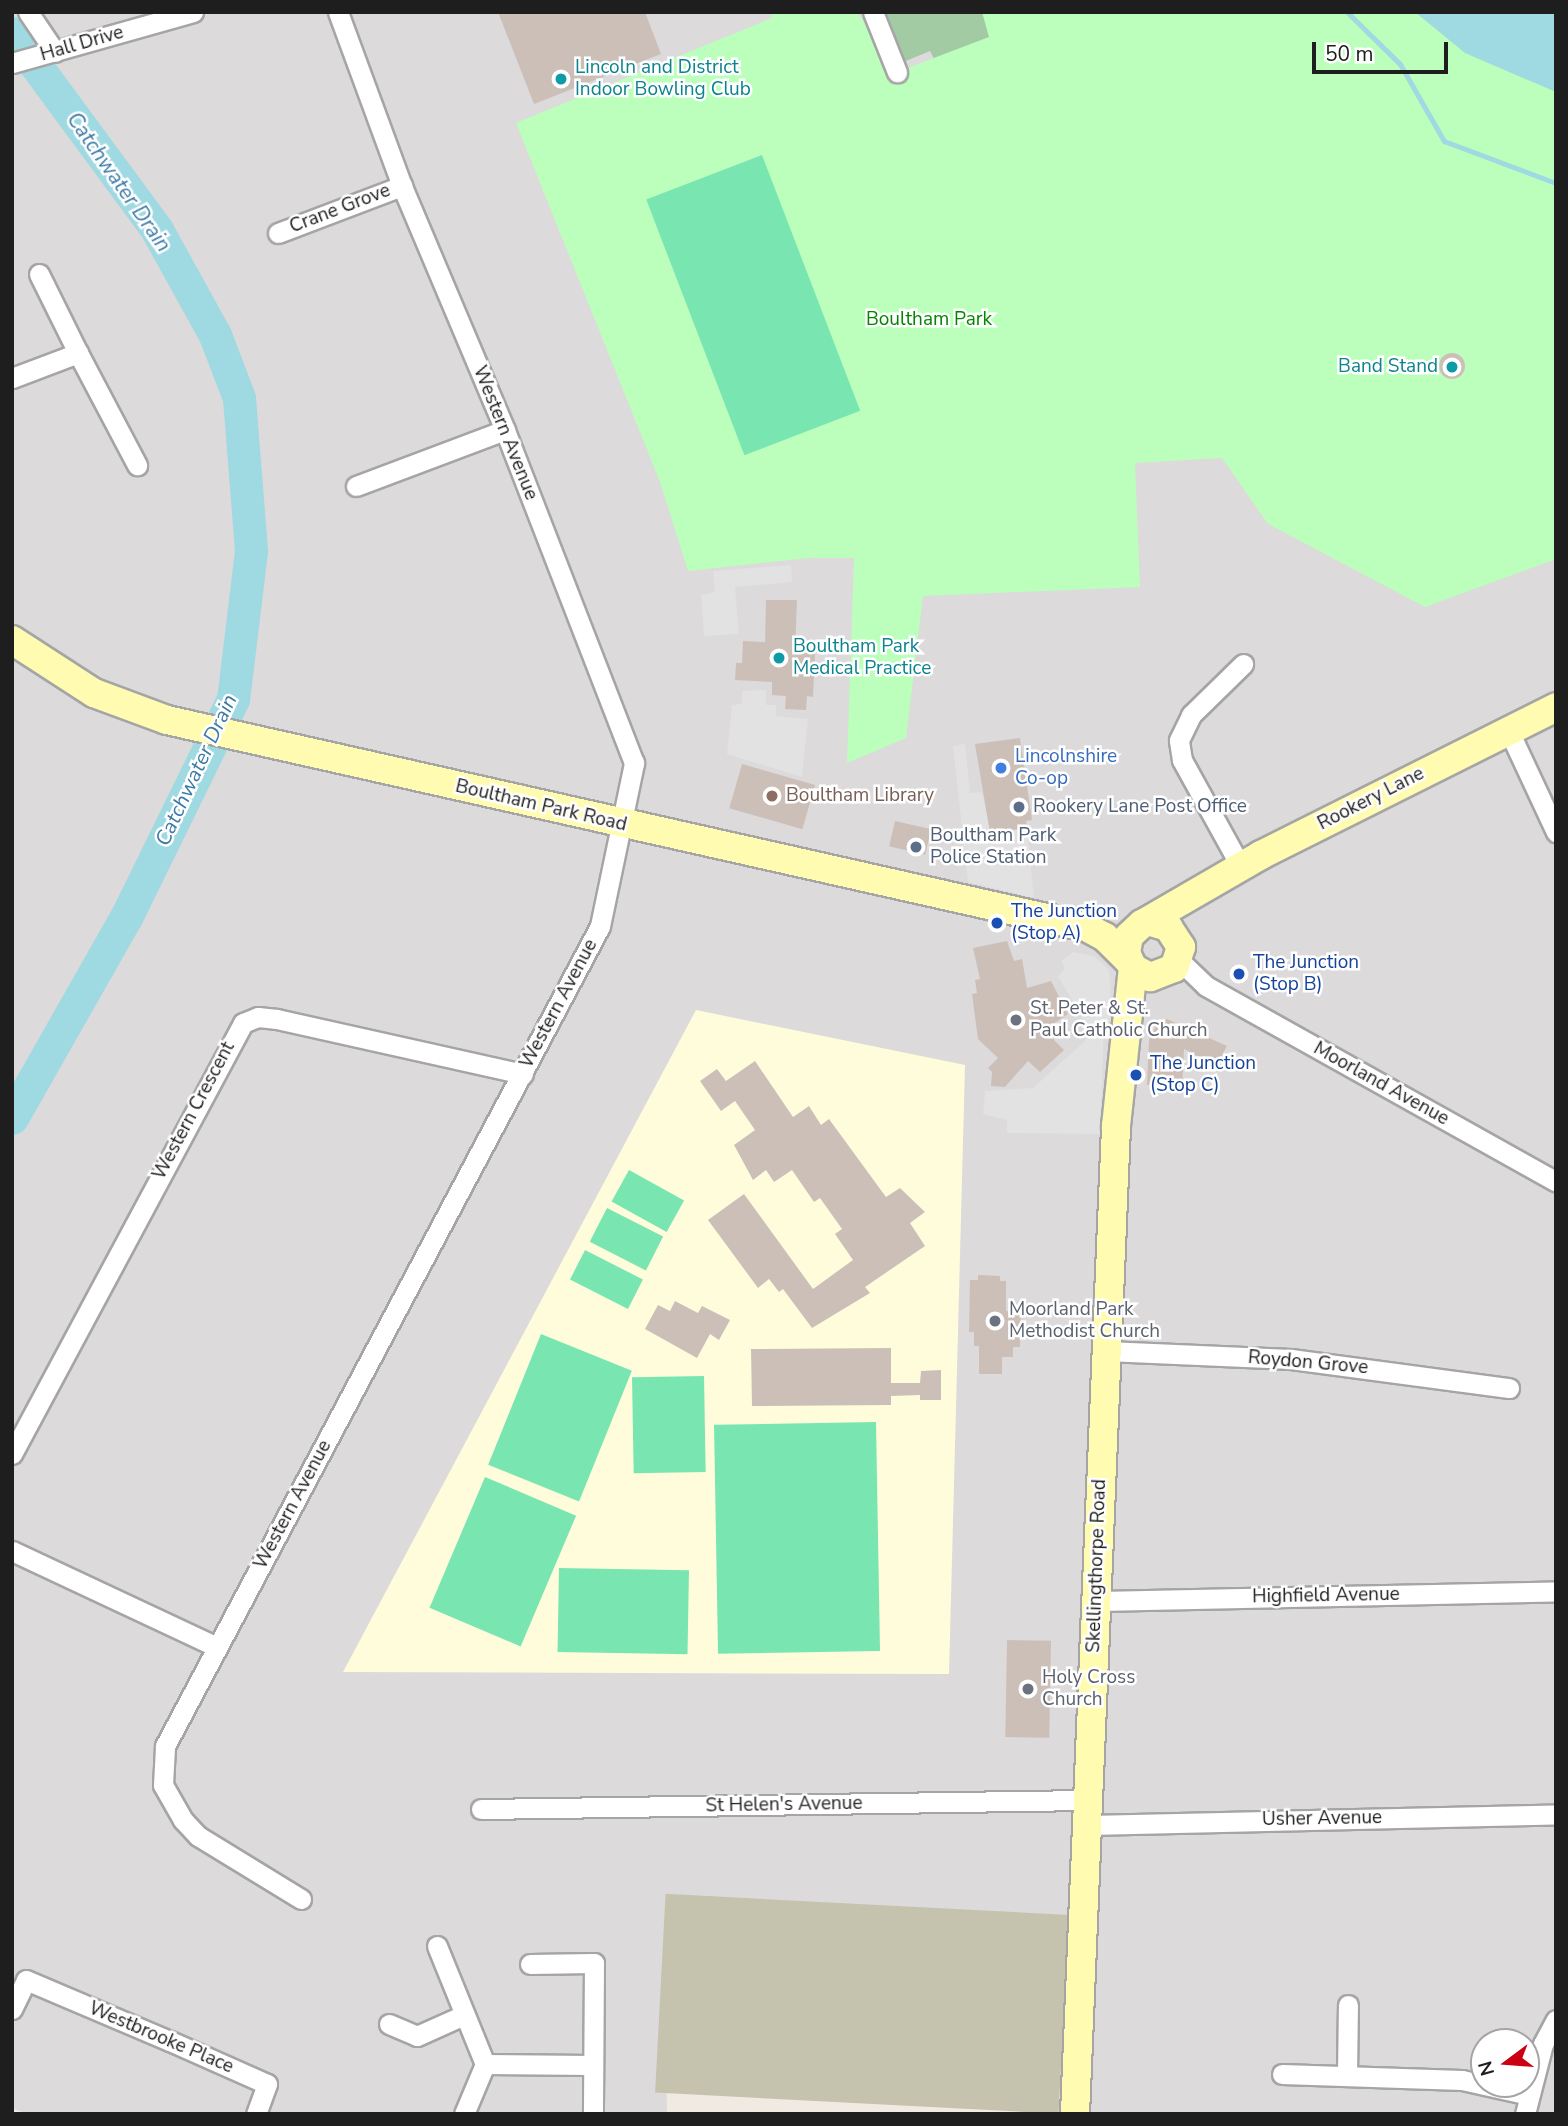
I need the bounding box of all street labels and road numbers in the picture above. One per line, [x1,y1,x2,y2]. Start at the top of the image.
street label: Hall Drive [38,21,126,67]
street label: Crane Grove [286,179,394,239]
street label: Western Avenue [468,363,542,503]
street label: Rookery Lane [1314,762,1428,836]
street label: Boultham Park Road [453,775,629,837]
street label: Western Avenue [515,936,603,1072]
street label: Moorland Avenue [1309,1037,1453,1131]
street label: Western Crescent [148,1038,240,1184]
street label: Roydon Grove [1247,1346,1369,1380]
street label: Western Avenue [249,1437,337,1573]
street label: Skellingthorpe Road [1083,1479,1111,1653]
street label: Highfield Avenue [1252,1583,1400,1609]
street label: St Helen's Avenue [705,1792,863,1818]
street label: Usher Avenue [1262,1807,1382,1831]
street label: Westbrooke Place [85,1997,237,2079]

